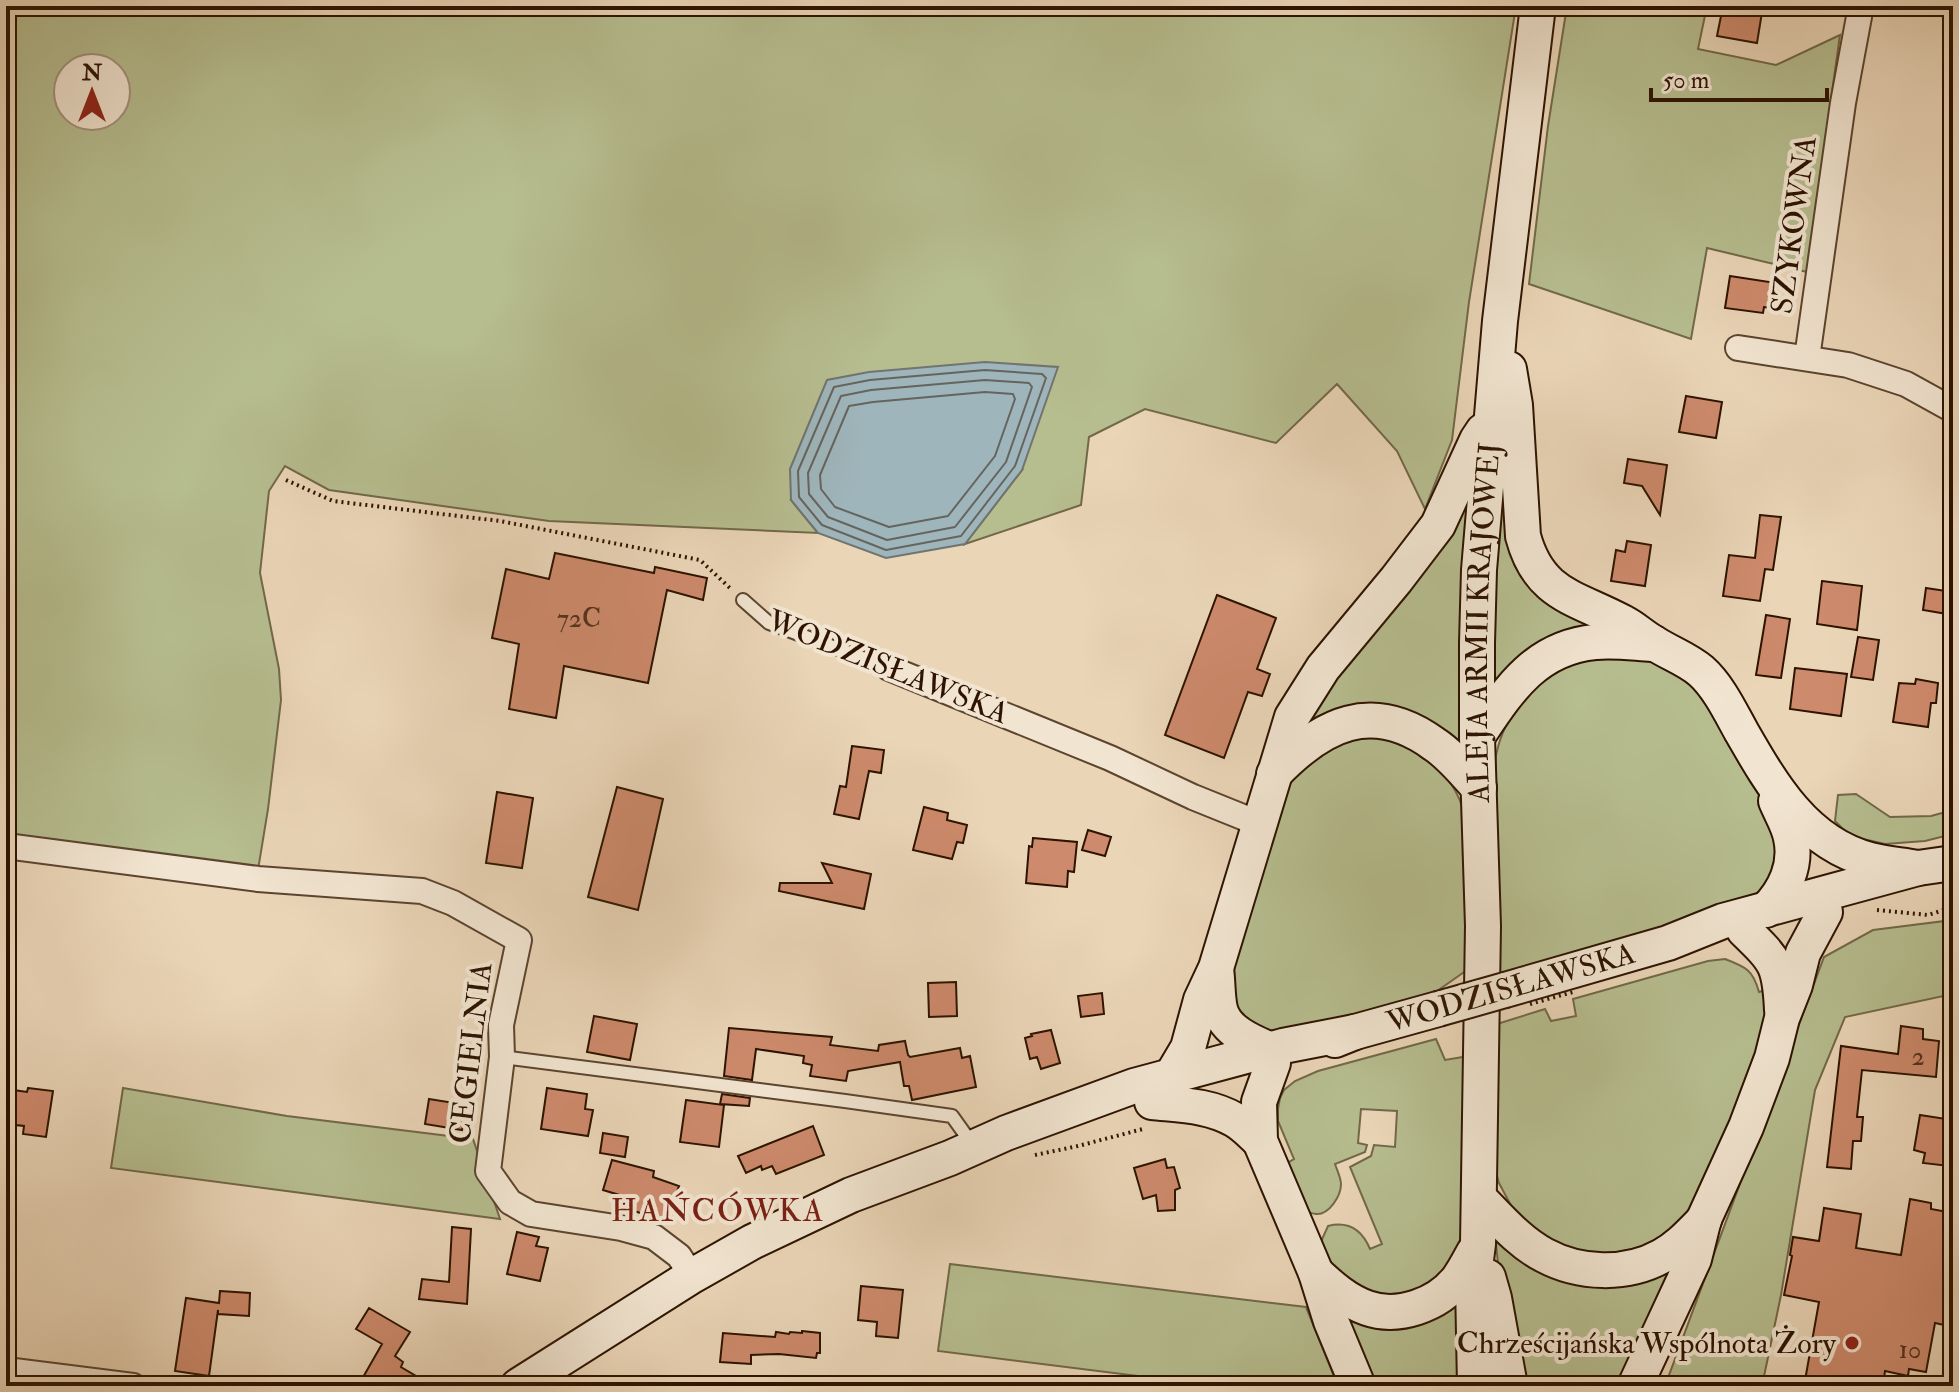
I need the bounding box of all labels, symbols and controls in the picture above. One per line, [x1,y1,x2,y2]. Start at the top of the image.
north arrow [52,52,132,132]
scale bar [1651,52,1827,102]
text: N [81,59,102,87]
text: 50 m [1663,65,1710,96]
street label: SZYKOWNA [1763,134,1825,316]
street label: ALEJA ARMII KRAJOWEJ [1459,441,1508,804]
street label: WODZISŁAWSKA [761,601,1014,732]
house number: 72C [557,603,601,635]
street label: WODZISŁAWSKA [1382,935,1639,1041]
street label: CEGIELNIA [442,960,500,1146]
house number: 2 [1911,1041,1925,1073]
district label: HAŃCÓWKA [611,1191,825,1231]
place label: Chrześcijańska Wspólnota Żory [1457,1325,1837,1362]
marker: Chrześcijańska Wspólnota Żory [1843,1334,1861,1352]
house number: 10 [1899,1334,1921,1366]

